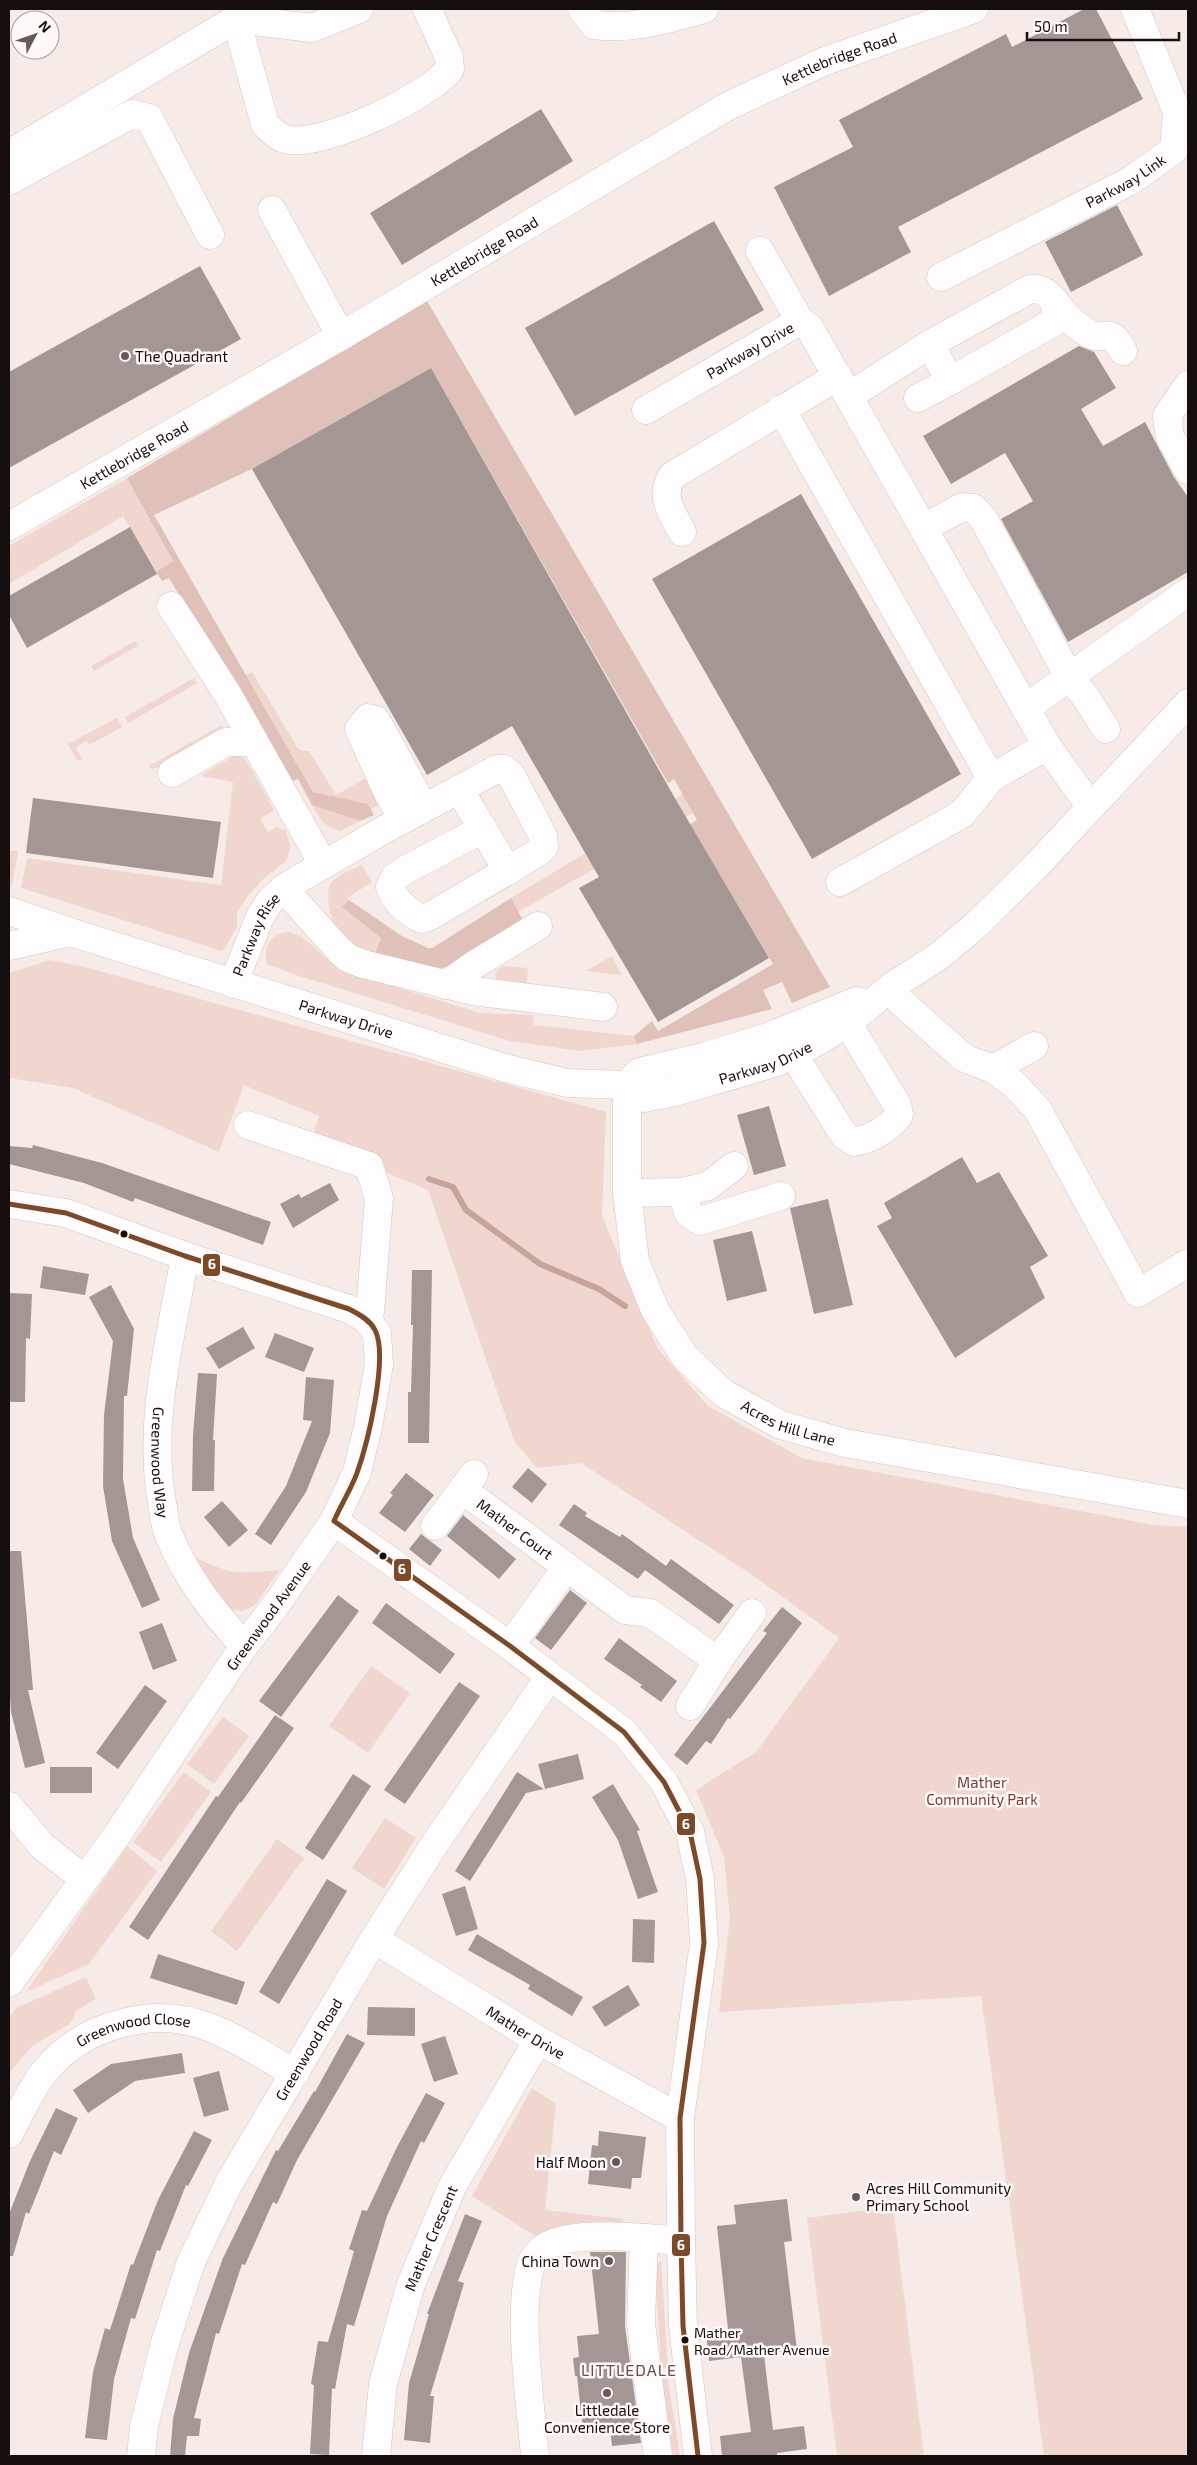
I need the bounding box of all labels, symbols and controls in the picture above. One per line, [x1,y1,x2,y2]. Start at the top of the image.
north arrow [10,10,60,60]
scale bar [1027,10,1180,42]
text: N [35,17,55,36]
text: 50 m [1034,17,1068,35]
street label: Kettlebridge Road [779,28,899,89]
street label: Parkway Link [1082,150,1169,211]
street label: Kettlebridge Road [427,212,541,290]
street label: Parkway Drive [703,318,797,382]
place label: The Quadrant [135,347,228,366]
marker: The Quadrant [119,350,131,362]
street label: Kettlebridge Road [77,416,191,493]
street label: Parkway Rise [228,888,283,979]
street label: Parkway Drive [297,995,396,1042]
street label: Parkway Drive [717,1037,815,1088]
unlabelled marker [119,1229,129,1239]
line badge: 6 [202,1253,221,1277]
text: 6 [208,1255,216,1272]
street label: Acres Hill Lane [738,1396,838,1449]
street label: Greenwood Way [148,1406,173,1519]
street label: Mather Court [474,1495,557,1563]
unlabelled marker [378,1551,388,1561]
street label: Greenwood Avenue [222,1557,314,1673]
line badge: 6 [393,1558,412,1582]
text: 6 [398,1560,406,1577]
park label: Mather Community Park [926,1773,1038,1808]
line badge: 6 [676,1812,696,1836]
text: 6 [682,1815,690,1832]
street label: Greenwood Road [271,1995,346,2104]
street label: Mather Drive [483,2001,568,2062]
street label: Greenwood Close [72,2009,193,2050]
place label: Half Moon [536,2153,606,2171]
marker: Half Moon [610,2156,622,2168]
place label: Acres Hill Community Primary School [866,2179,1011,2214]
street label: Mather Crescent [400,2182,461,2294]
marker: Acres Hill Community Primary School [850,2191,862,2203]
line badge: 6 [671,2233,691,2257]
text: 6 [677,2236,685,2253]
place label: China Town [521,2252,599,2270]
marker: China Town [603,2255,615,2267]
place label: Mather Road/Mather Avenue [694,2324,829,2358]
marker: Mather Road/Mather Avenue [680,2335,690,2345]
district label: LITTLEDALE [581,2360,677,2379]
marker: Littledale Convenience Store [601,2387,613,2399]
place label: Littledale Convenience Store [544,2401,670,2436]

